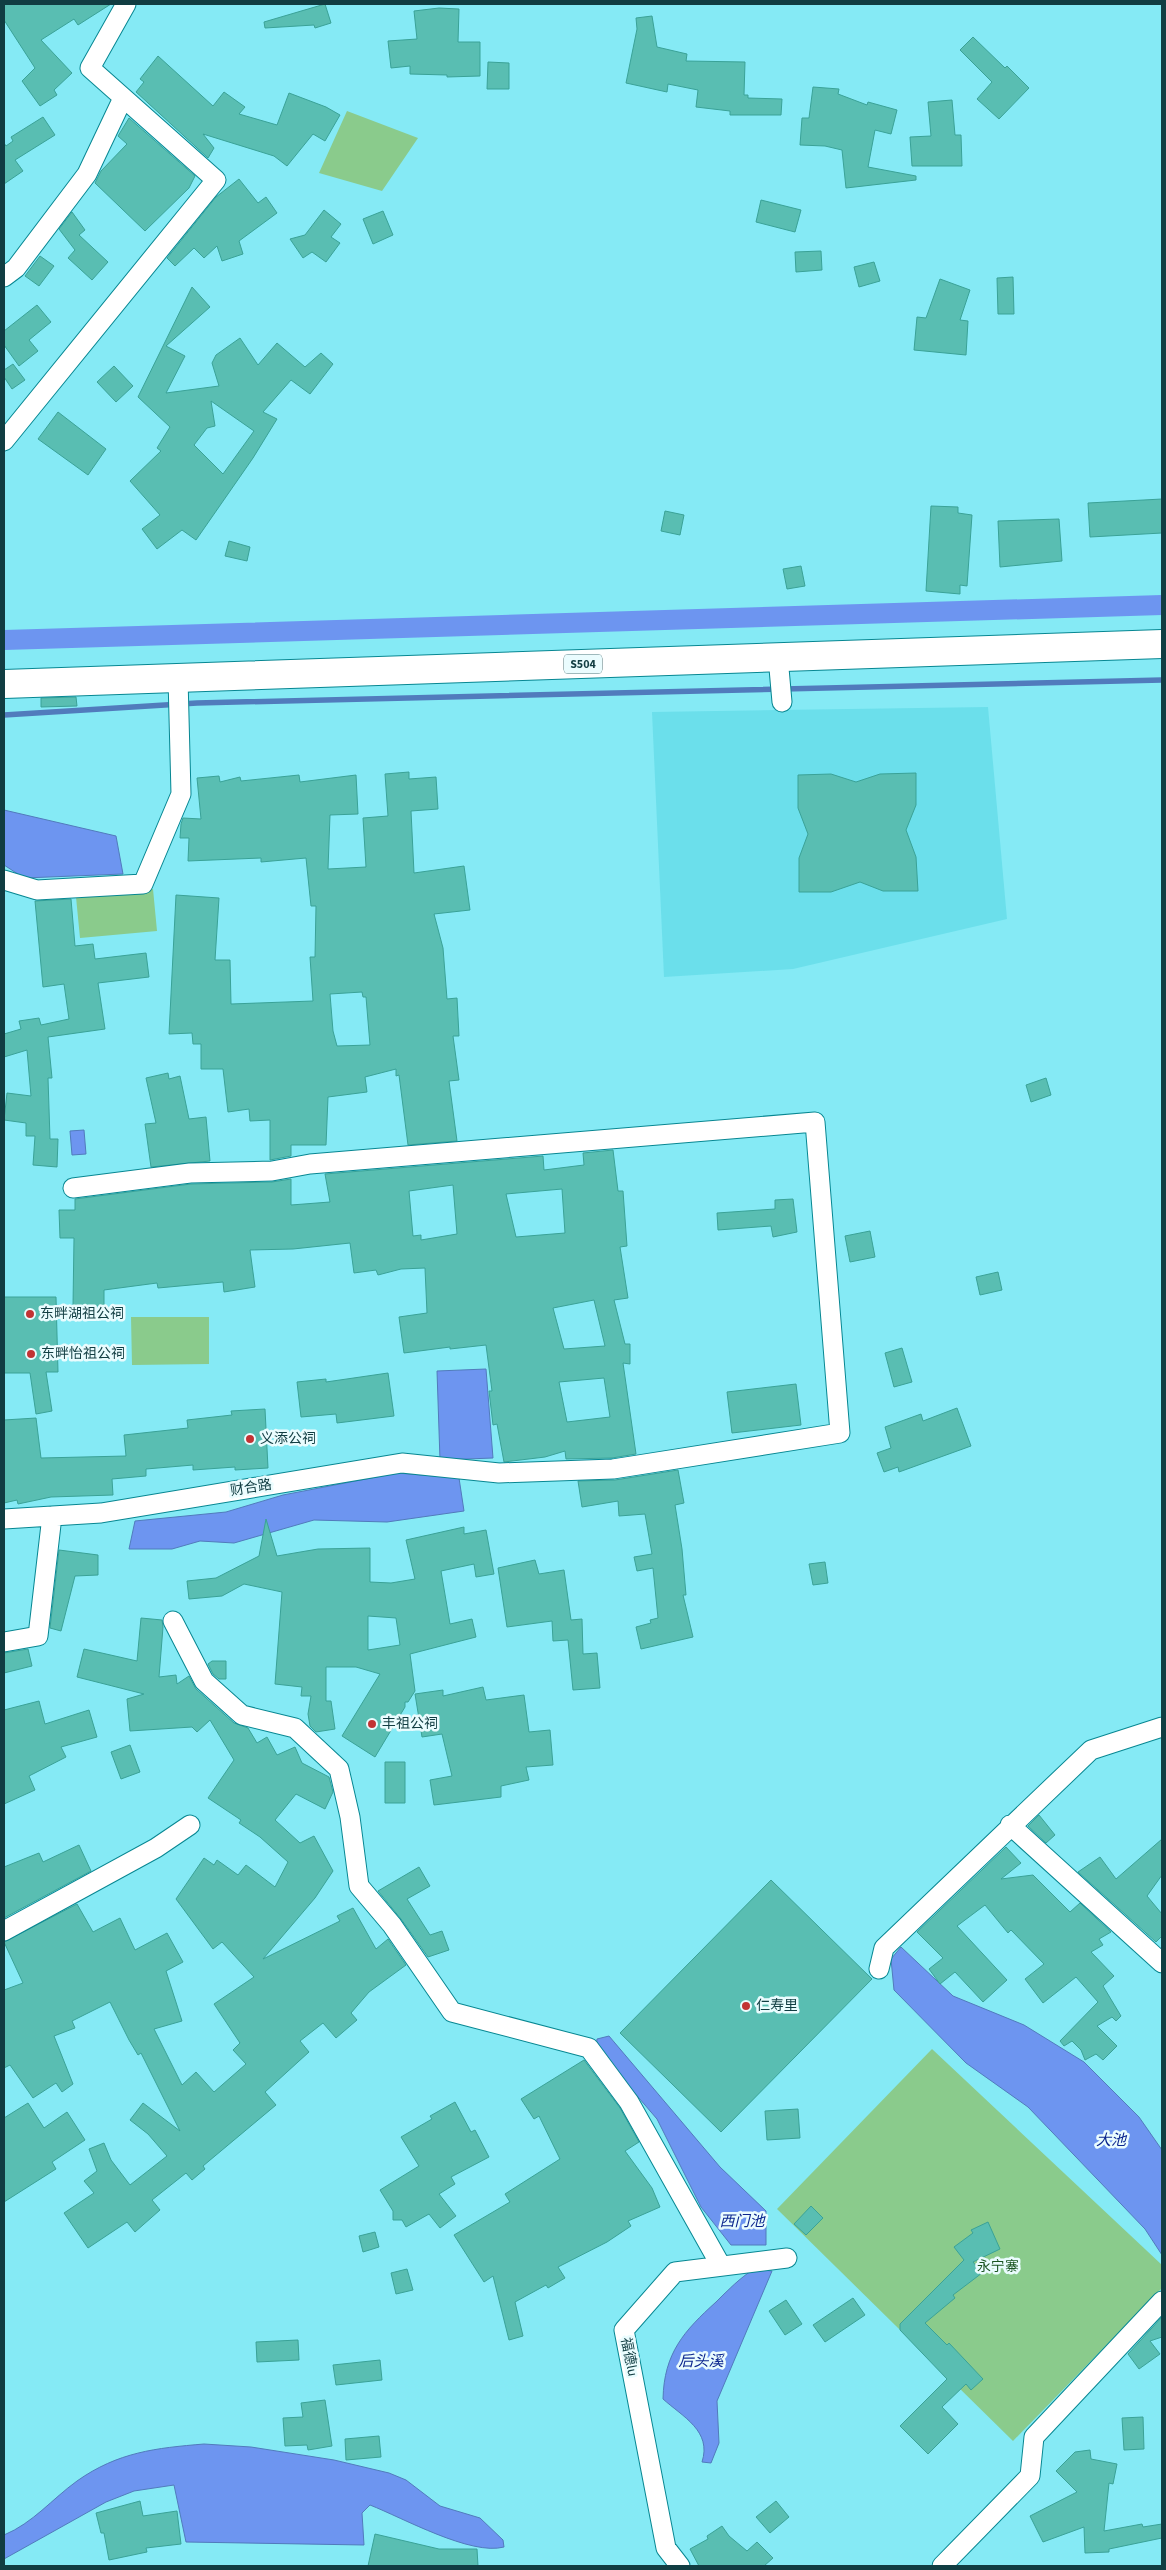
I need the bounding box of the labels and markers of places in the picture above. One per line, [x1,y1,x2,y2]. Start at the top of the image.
place label: 东畔湖祖公祠 [40,1304,124,1324]
marker: 东畔湖祖公祠 [24,1308,36,1320]
place label: 东畔怡祖公祠 [41,1344,125,1364]
marker: 东畔怡祖公祠 [25,1348,37,1360]
place label: 义添公祠 [260,1429,316,1449]
marker: 义添公祠 [244,1433,256,1445]
place label: 丰祖公祠 [382,1714,438,1734]
marker: 丰祖公祠 [366,1718,378,1730]
place label: 仁寿里 [756,1996,798,2016]
marker: 仁寿里 [740,2000,752,2012]

